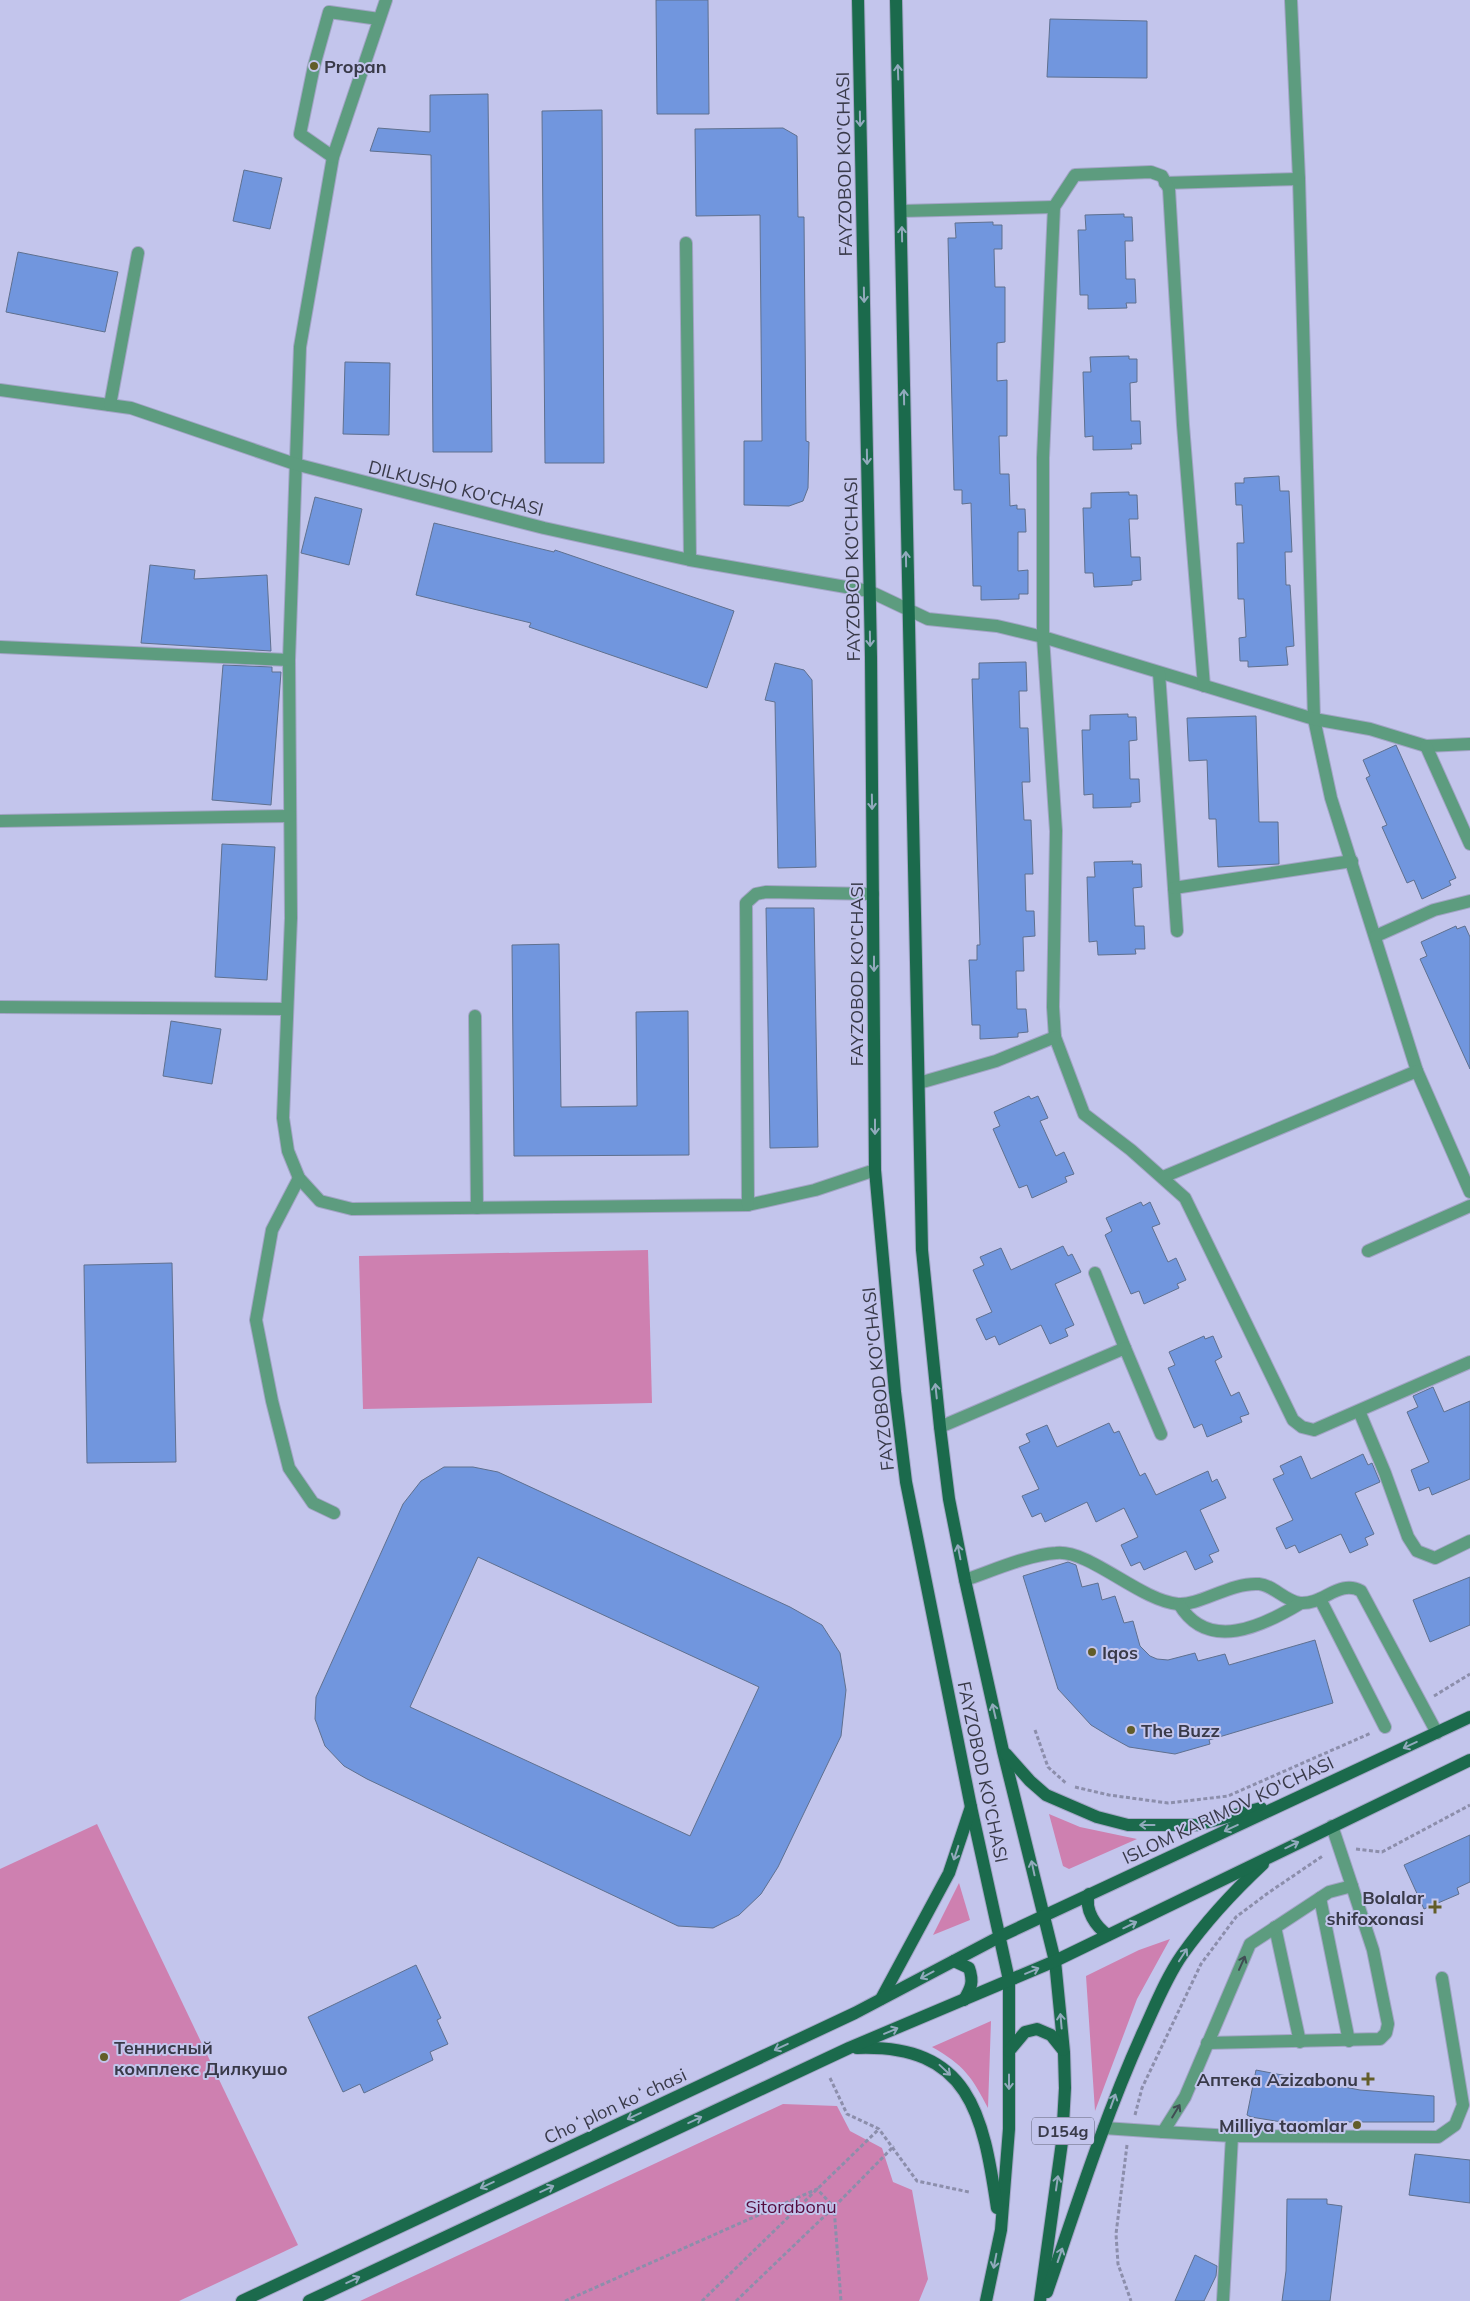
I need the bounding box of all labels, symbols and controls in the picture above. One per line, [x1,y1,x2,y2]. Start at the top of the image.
place label: Propan [324,55,387,78]
marker: Propan [308,60,320,72]
one-way arrow [893,64,902,80]
street label: FAYZOBOD KO'CHASI [831,72,857,256]
one-way arrow [855,110,865,126]
one-way arrow [897,226,906,242]
one-way arrow [859,286,869,303]
one-way arrow [899,389,909,405]
one-way arrow [862,449,872,465]
street label: DILKUSHO KO'CHASI [366,455,546,521]
street label: FAYZOBOD KO'CHASI [839,477,865,661]
one-way arrow [901,551,911,568]
one-way arrow [866,631,875,647]
one-way arrow [867,794,877,810]
street label: FAYZOBOD KO'CHASI [845,882,868,1066]
one-way arrow [869,956,879,972]
one-way arrow [870,1118,880,1135]
street label: FAYZOBOD KO'CHASI [857,1286,899,1472]
one-way arrow [931,1383,941,1399]
one-way arrow [954,1544,964,1560]
place label: Iqos [1102,1641,1138,1664]
marker: Iqos [1086,1646,1098,1658]
street label: FAYZOBOD KO'CHASI [953,1679,1013,1865]
one-way arrow [989,1703,998,1719]
place label: The Buzz [1141,1719,1220,1742]
marker: The Buzz [1125,1724,1137,1736]
one-way arrow [1403,1741,1418,1750]
street label: ISLOM KARIMOV KO'CHASI [1119,1751,1337,1869]
one-way arrow [1139,1820,1156,1830]
one-way arrow [1224,1824,1239,1834]
one-way arrow [1284,1840,1299,1850]
one-way arrow [951,1845,960,1860]
one-way arrow [1028,1861,1037,1877]
place label: Bolalar shifoxonasi [1327,1886,1425,1930]
marker: Bolalar shifoxonasi [1428,1900,1442,1914]
one-way arrow [1122,1919,1137,1929]
one-way arrow [1178,1948,1188,1962]
one-way arrow [1238,1956,1247,1971]
one-way arrow [1024,1965,1039,1975]
one-way arrow [919,1970,934,1980]
one-way arrow [1056,2014,1066,2030]
one-way arrow [882,2026,898,2035]
place label: Теннисный комплекс Дилкушо [114,2036,288,2080]
one-way arrow [774,2043,789,2053]
marker: Теннисный комплекс Дилкушо [98,2051,110,2063]
street label: Choʻplon koʻchasi [540,2063,690,2149]
one-way arrow [939,2064,951,2076]
place label: Аптека Azizabonu [1197,2068,1358,2091]
one-way arrow [1004,2073,1014,2089]
marker: Аптека Azizabonu [1362,2073,1374,2085]
one-way arrow [1109,2094,1118,2110]
one-way arrow [1171,2105,1181,2119]
one-way arrow [627,2112,642,2122]
place label: Milliya taomlar [1219,2114,1348,2137]
one-way arrow [687,2115,702,2124]
road number: D154g [1032,2118,1094,2144]
marker: Milliya taomlar [1351,2119,1363,2131]
one-way arrow [1052,2176,1062,2192]
one-way arrow [480,2181,495,2191]
one-way arrow [540,2183,555,2193]
park label: Sitorabonu [745,2195,837,2218]
one-way arrow [1056,2248,1065,2263]
one-way arrow [989,2252,999,2268]
one-way arrow [345,2275,360,2284]

